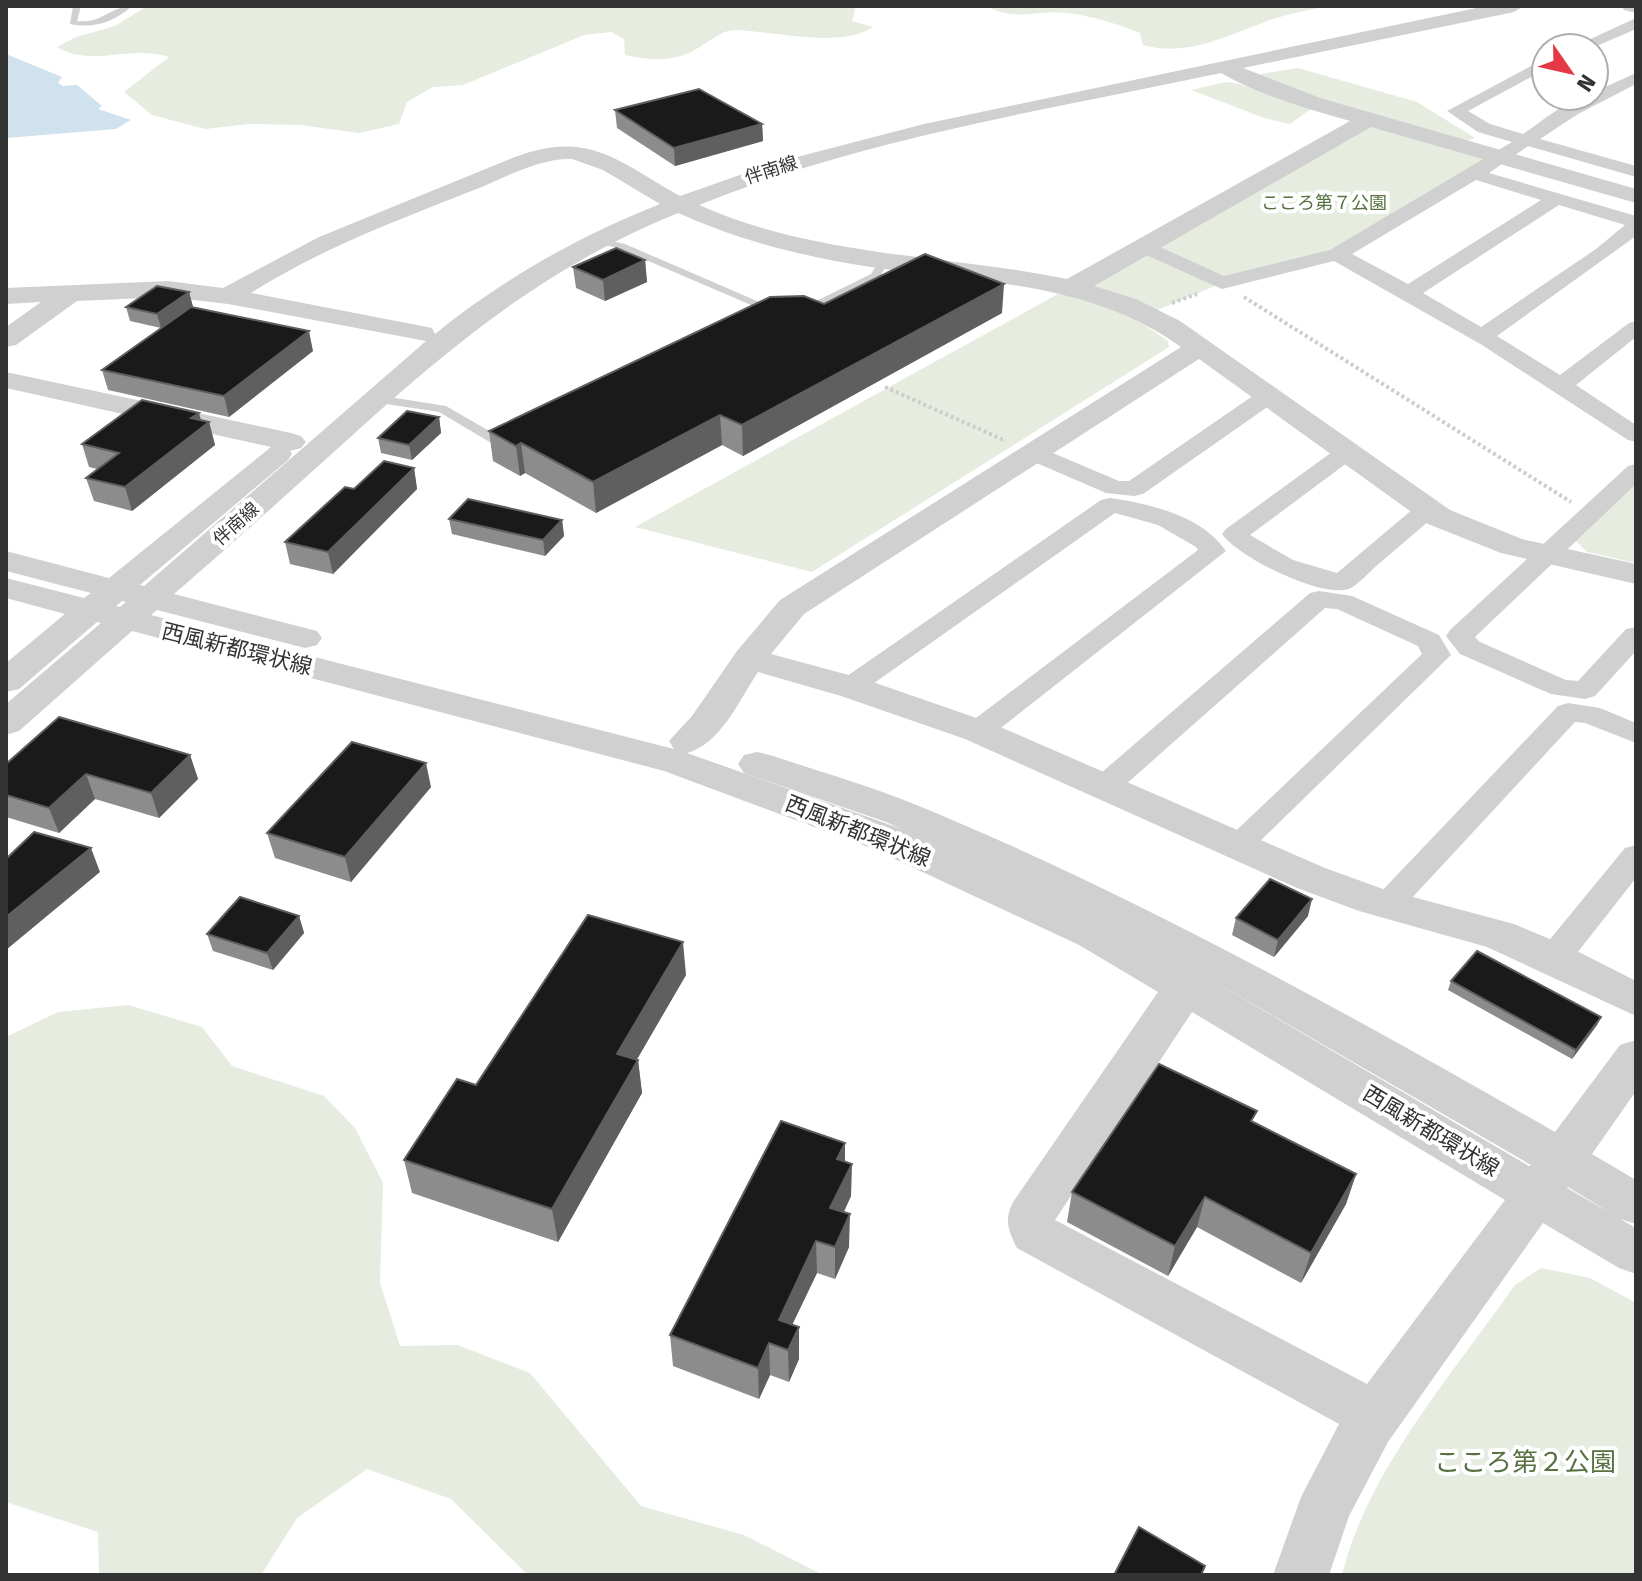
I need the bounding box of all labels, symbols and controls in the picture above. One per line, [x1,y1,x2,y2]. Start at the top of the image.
north arrow [1530,32,1610,112]
text: N [1571,69,1601,97]
street label: 伴南線 [742,151,800,189]
park label: こころ第７公園 [1261,192,1387,214]
street label: 伴南線 [209,498,263,550]
street label: 西風新都環状線 [159,617,315,681]
street label: 西風新都環状線 [782,790,934,872]
street label: 西風新都環状線 [1358,1080,1504,1182]
park label: こころ第２公園 [1434,1447,1616,1478]

